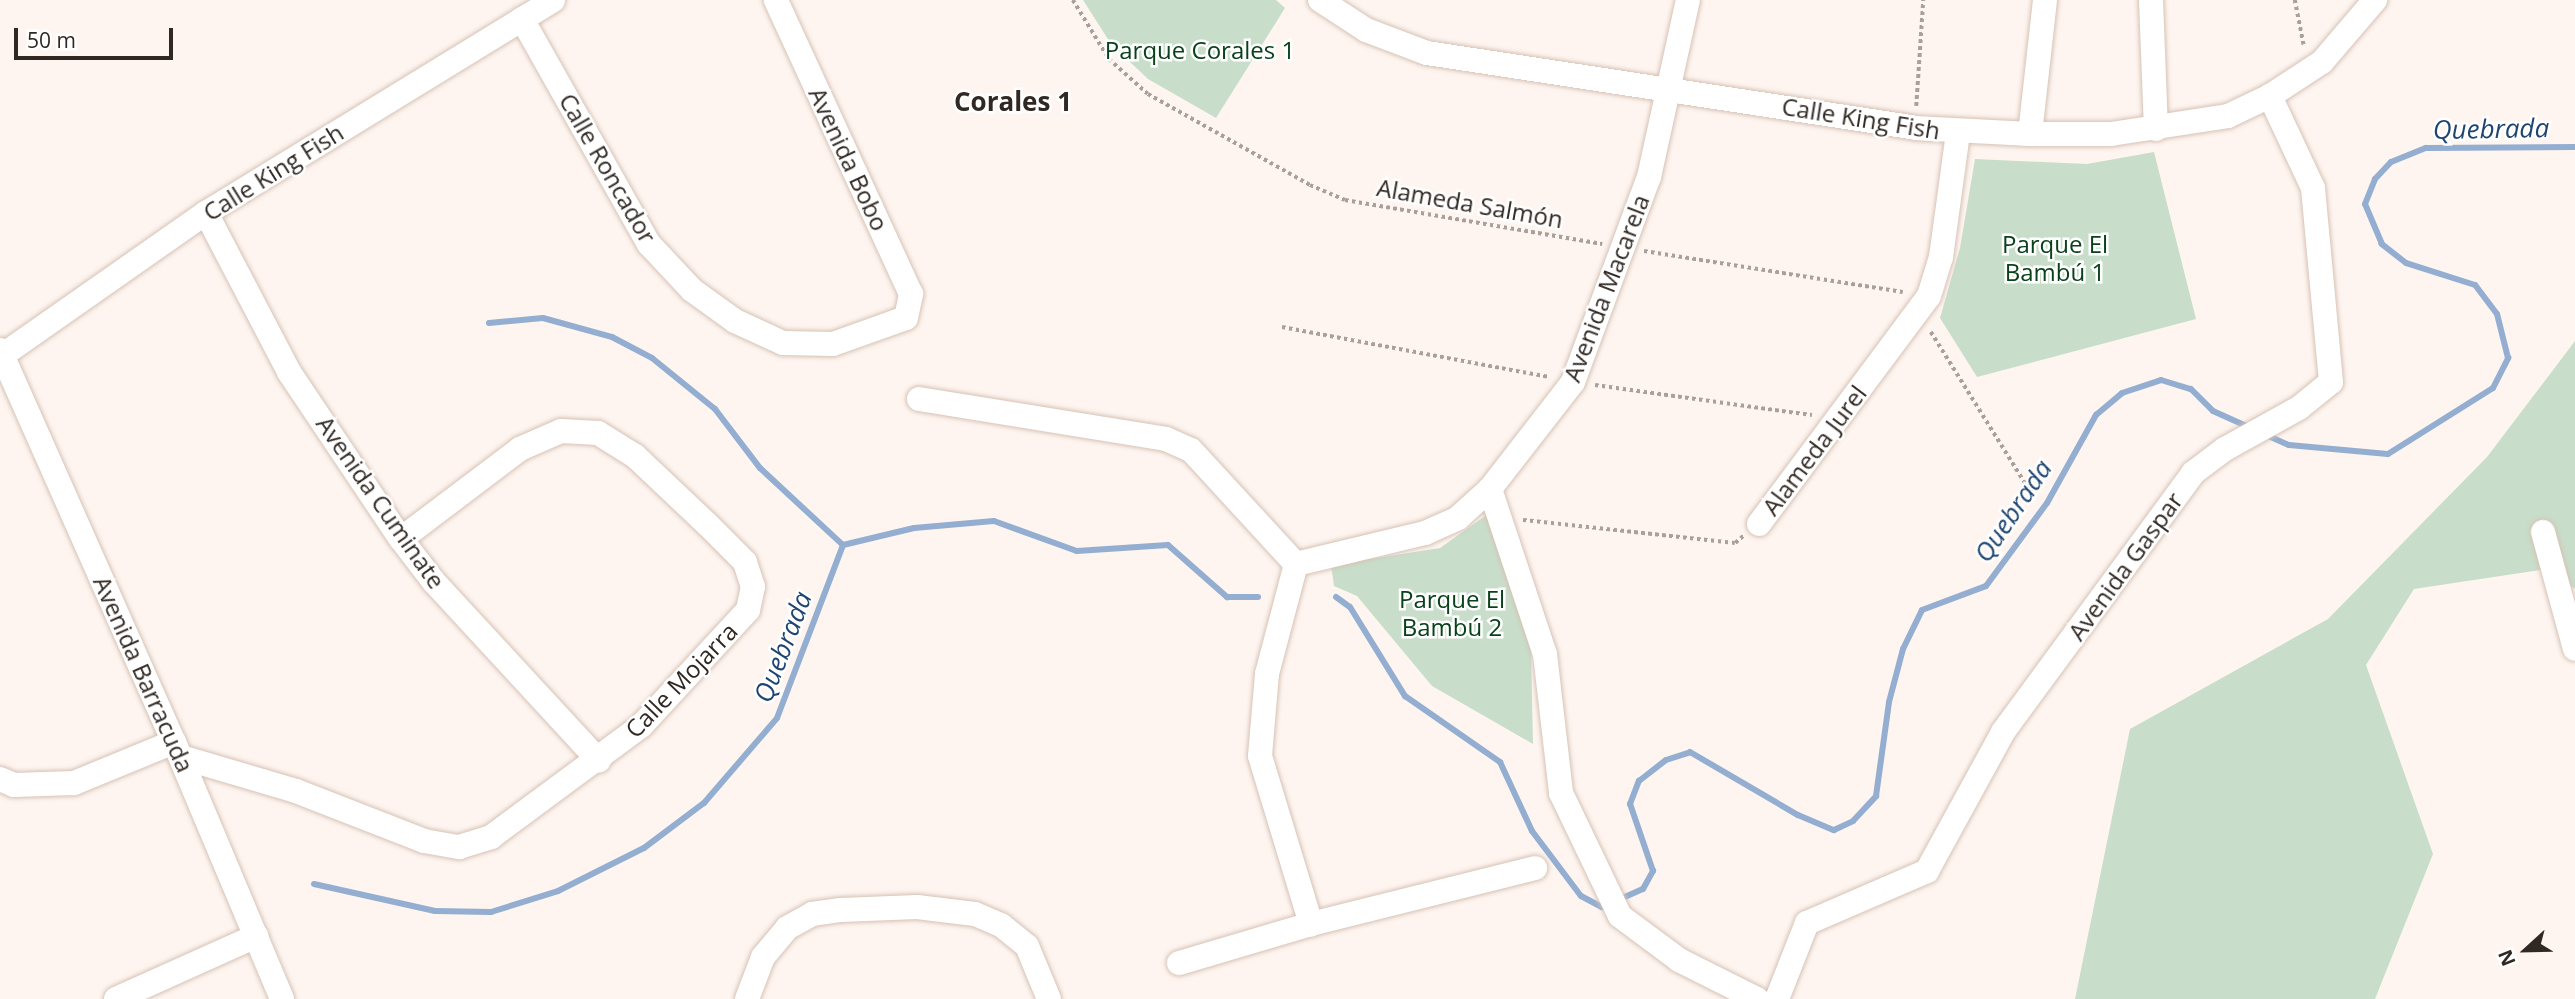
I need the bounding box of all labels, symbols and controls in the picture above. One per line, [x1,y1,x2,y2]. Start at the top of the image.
scale bar [18,14,177,58]
text: 50 m [27,26,76,54]
park label: Parque Corales 1 [1105,36,1295,64]
street label: Avenida Bobo [803,83,895,235]
district label: Corales 1 [954,86,1072,118]
street label: Calle Roncador [554,88,662,248]
street label: Calle King Fish [1780,91,1942,145]
water label: Quebrada [2433,112,2549,146]
street label: Calle King Fish [198,117,348,227]
street label: Alameda Salmón [1375,172,1565,234]
street label: Avenida Macarela [1557,190,1655,386]
park label: Parque El Bambú 1 [2002,230,2108,286]
street label: Alameda Jurel [1756,379,1872,521]
street label: Avenida Cuminate [311,410,451,594]
water label: Quebrada [1968,454,2058,568]
street label: Avenida Gaspar [2062,486,2188,646]
street label: Avenida Barracuda [88,571,200,777]
park label: Parque El Bambú 2 [1399,585,1505,641]
water label: Quebrada [748,587,818,707]
street label: Calle Mojarra [619,617,743,743]
north arrow [2491,915,2561,985]
text: N [2492,946,2521,970]

